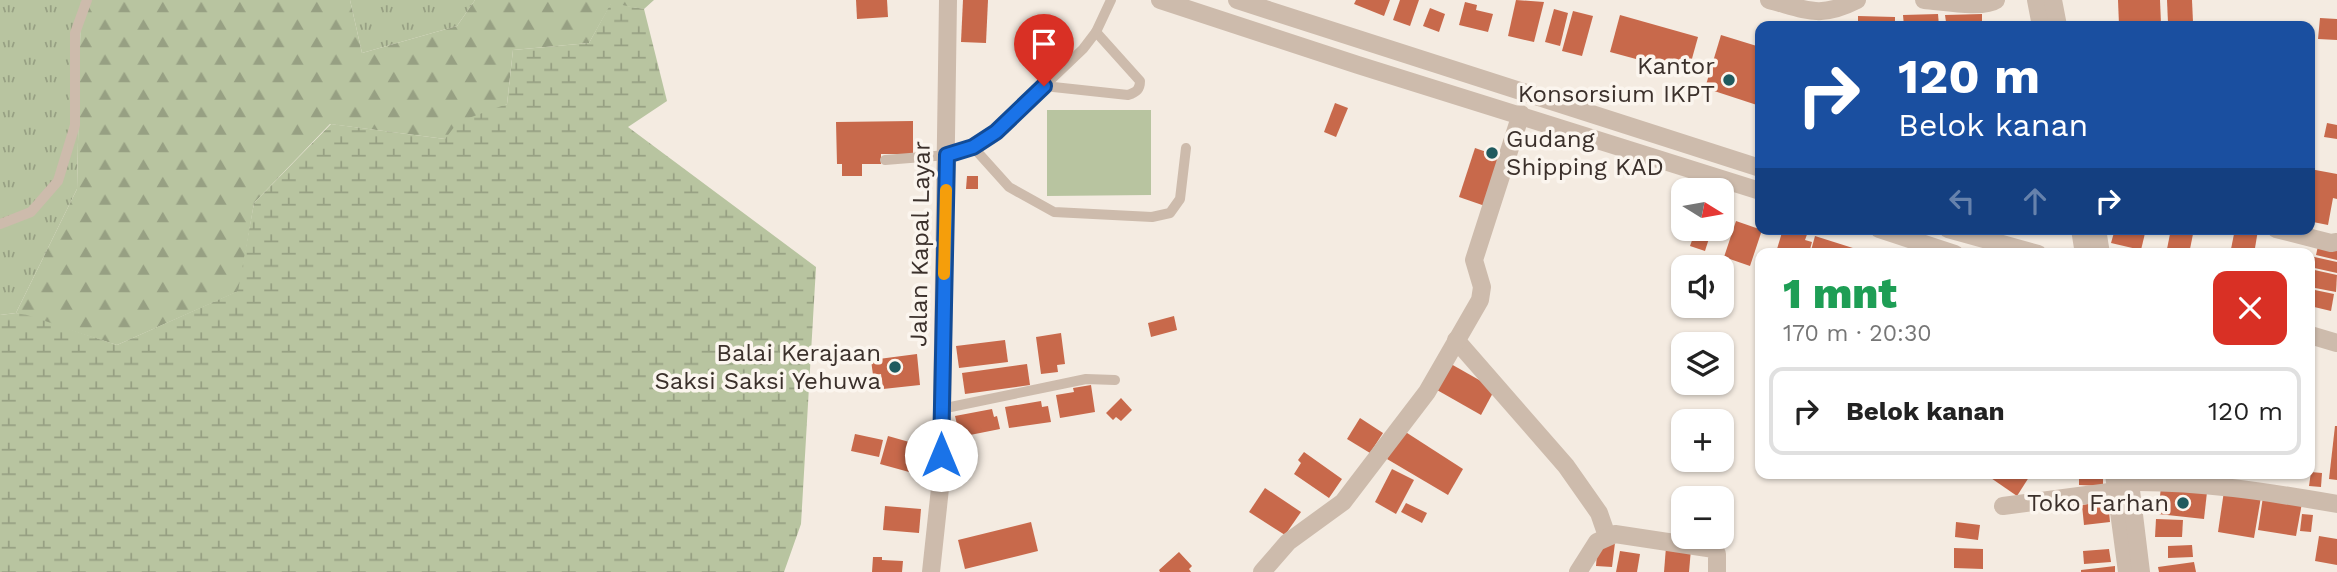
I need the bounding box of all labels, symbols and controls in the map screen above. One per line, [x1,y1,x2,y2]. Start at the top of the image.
pin [1014,14,1074,86]
icon: arrive [1025,25,1063,63]
text: 120 m [1898,47,2040,105]
icon: right [1783,49,1874,140]
place label: Kantor Konsorsium IKPT [1518,52,1715,108]
marker: Kantor Konsorsium IKPT [1721,72,1737,88]
text: Belok kanan [1898,106,2088,144]
place label: Gudang Shipping KAD [1506,125,1664,181]
street label: Jalan Kapal Layar [904,141,936,347]
marker: Gudang Shipping KAD [1484,145,1500,161]
north arrow [1671,178,1734,242]
map controls [1671,178,1734,549]
icon: left [1943,182,1981,220]
icon: ahead [2016,182,2054,220]
icon: right [2089,182,2127,220]
button: sound [1671,255,1734,318]
text: 1 mnt [1783,269,1897,318]
button: close [2213,271,2287,345]
text: 170 m · 20:30 [1783,320,1932,347]
button: layers [1671,332,1734,395]
place label: Balai Kerajaan Saksi Saksi Yehuwa [655,339,881,395]
marker: Balai Kerajaan Saksi Saksi Yehuwa [887,359,903,375]
icon: right [1787,392,1825,430]
text: Belok kanan [1846,396,2005,426]
text: 120 m [2208,396,2283,426]
button: + [1671,409,1734,472]
position arrow [904,418,978,492]
button: − [1671,486,1734,549]
place label: Toko Farhan [2027,489,2169,517]
marker: Toko Farhan [2175,495,2191,511]

